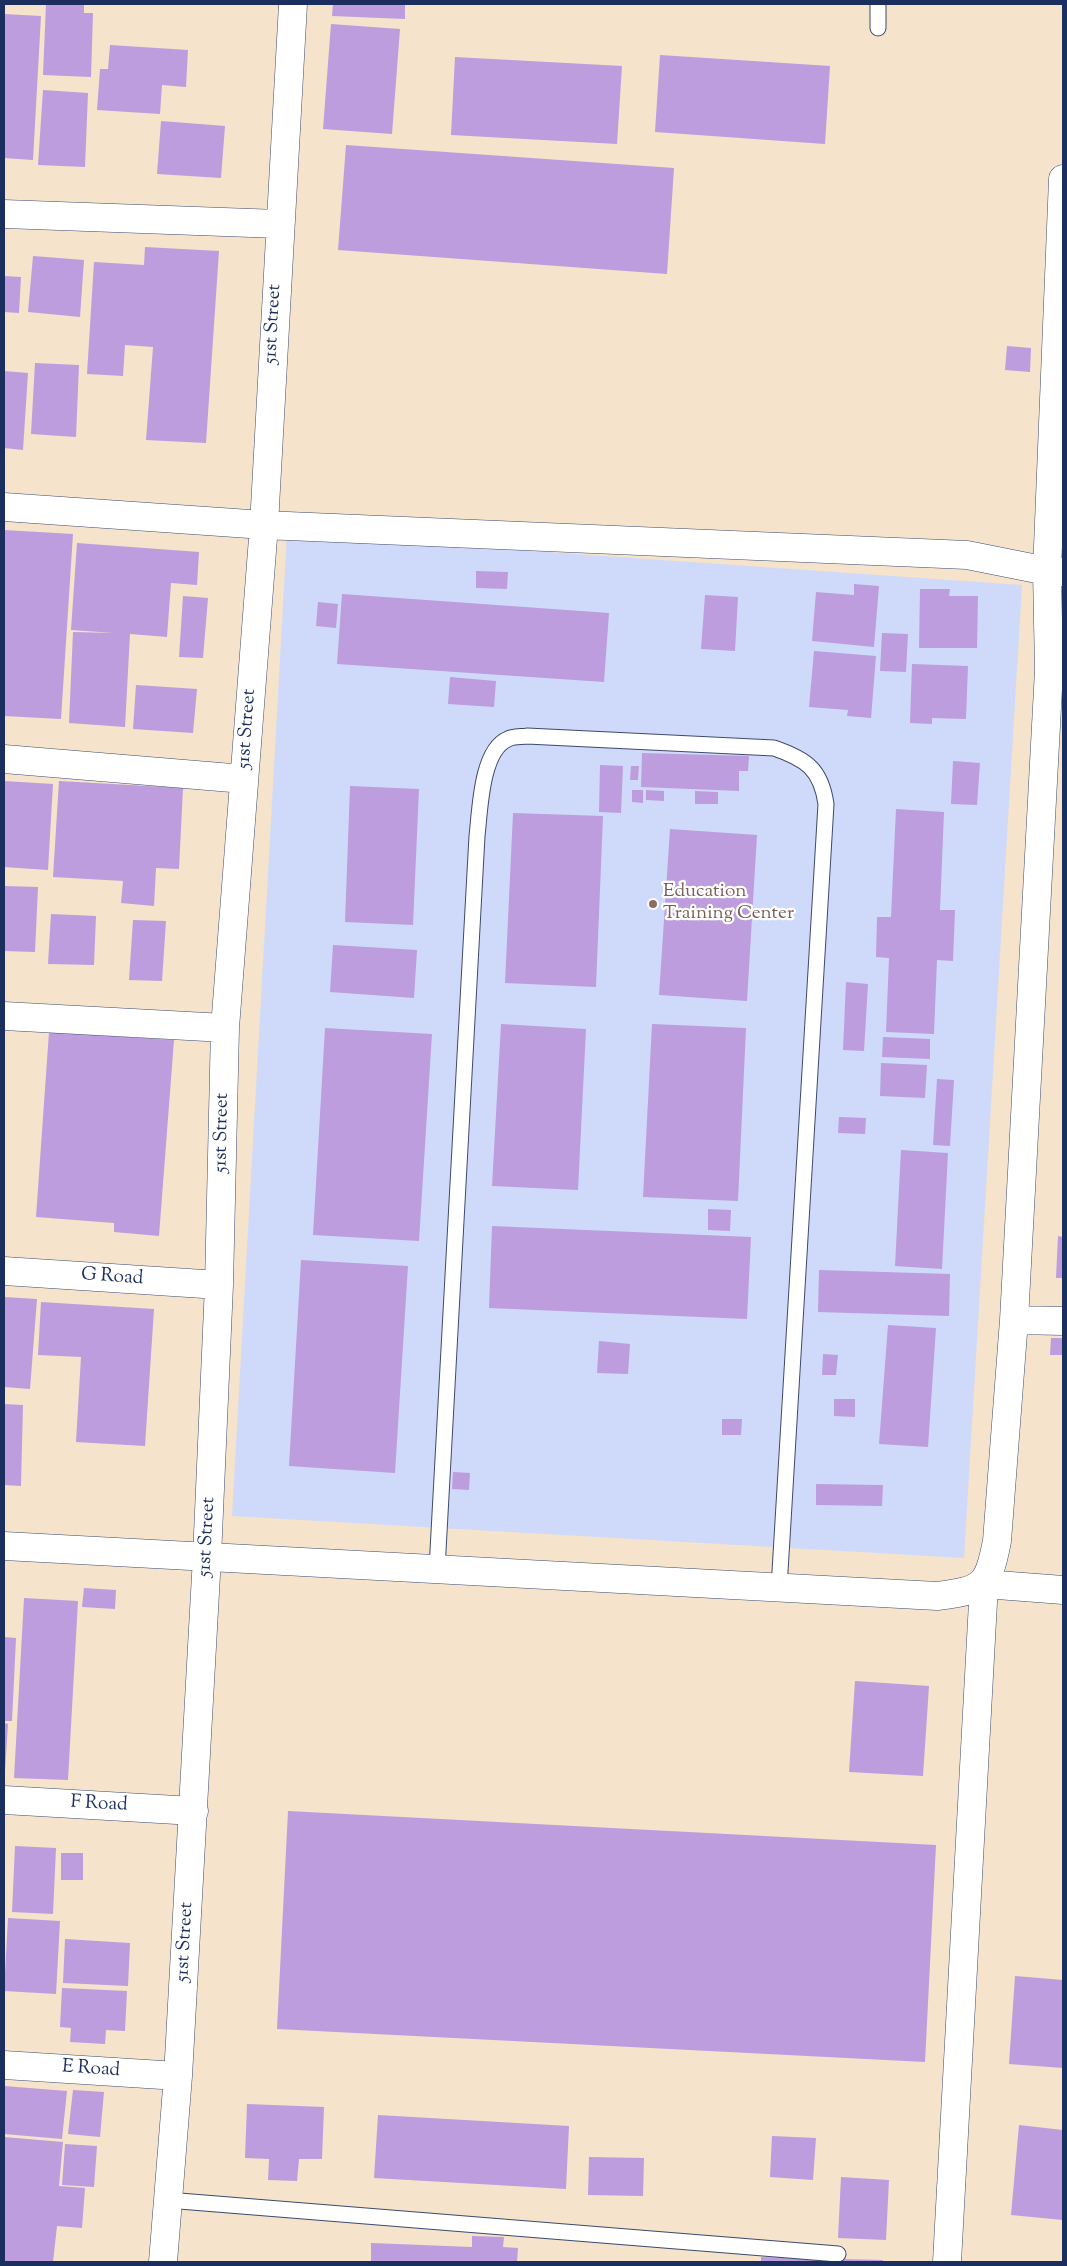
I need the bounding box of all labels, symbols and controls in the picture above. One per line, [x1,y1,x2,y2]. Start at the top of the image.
street label: 51st Street [261,283,287,365]
street label: 51st Street [234,688,262,770]
place label: Education Training Center [663,882,794,926]
marker: Education Training Center [647,898,659,910]
street label: 51st Street [211,1093,235,1173]
street label: G Road [80,1264,144,1292]
street label: 51st Street [195,1496,221,1578]
street label: F Road [70,1792,128,1818]
street label: 51st Street [173,1901,199,1983]
street label: E Road [61,2057,121,2083]

